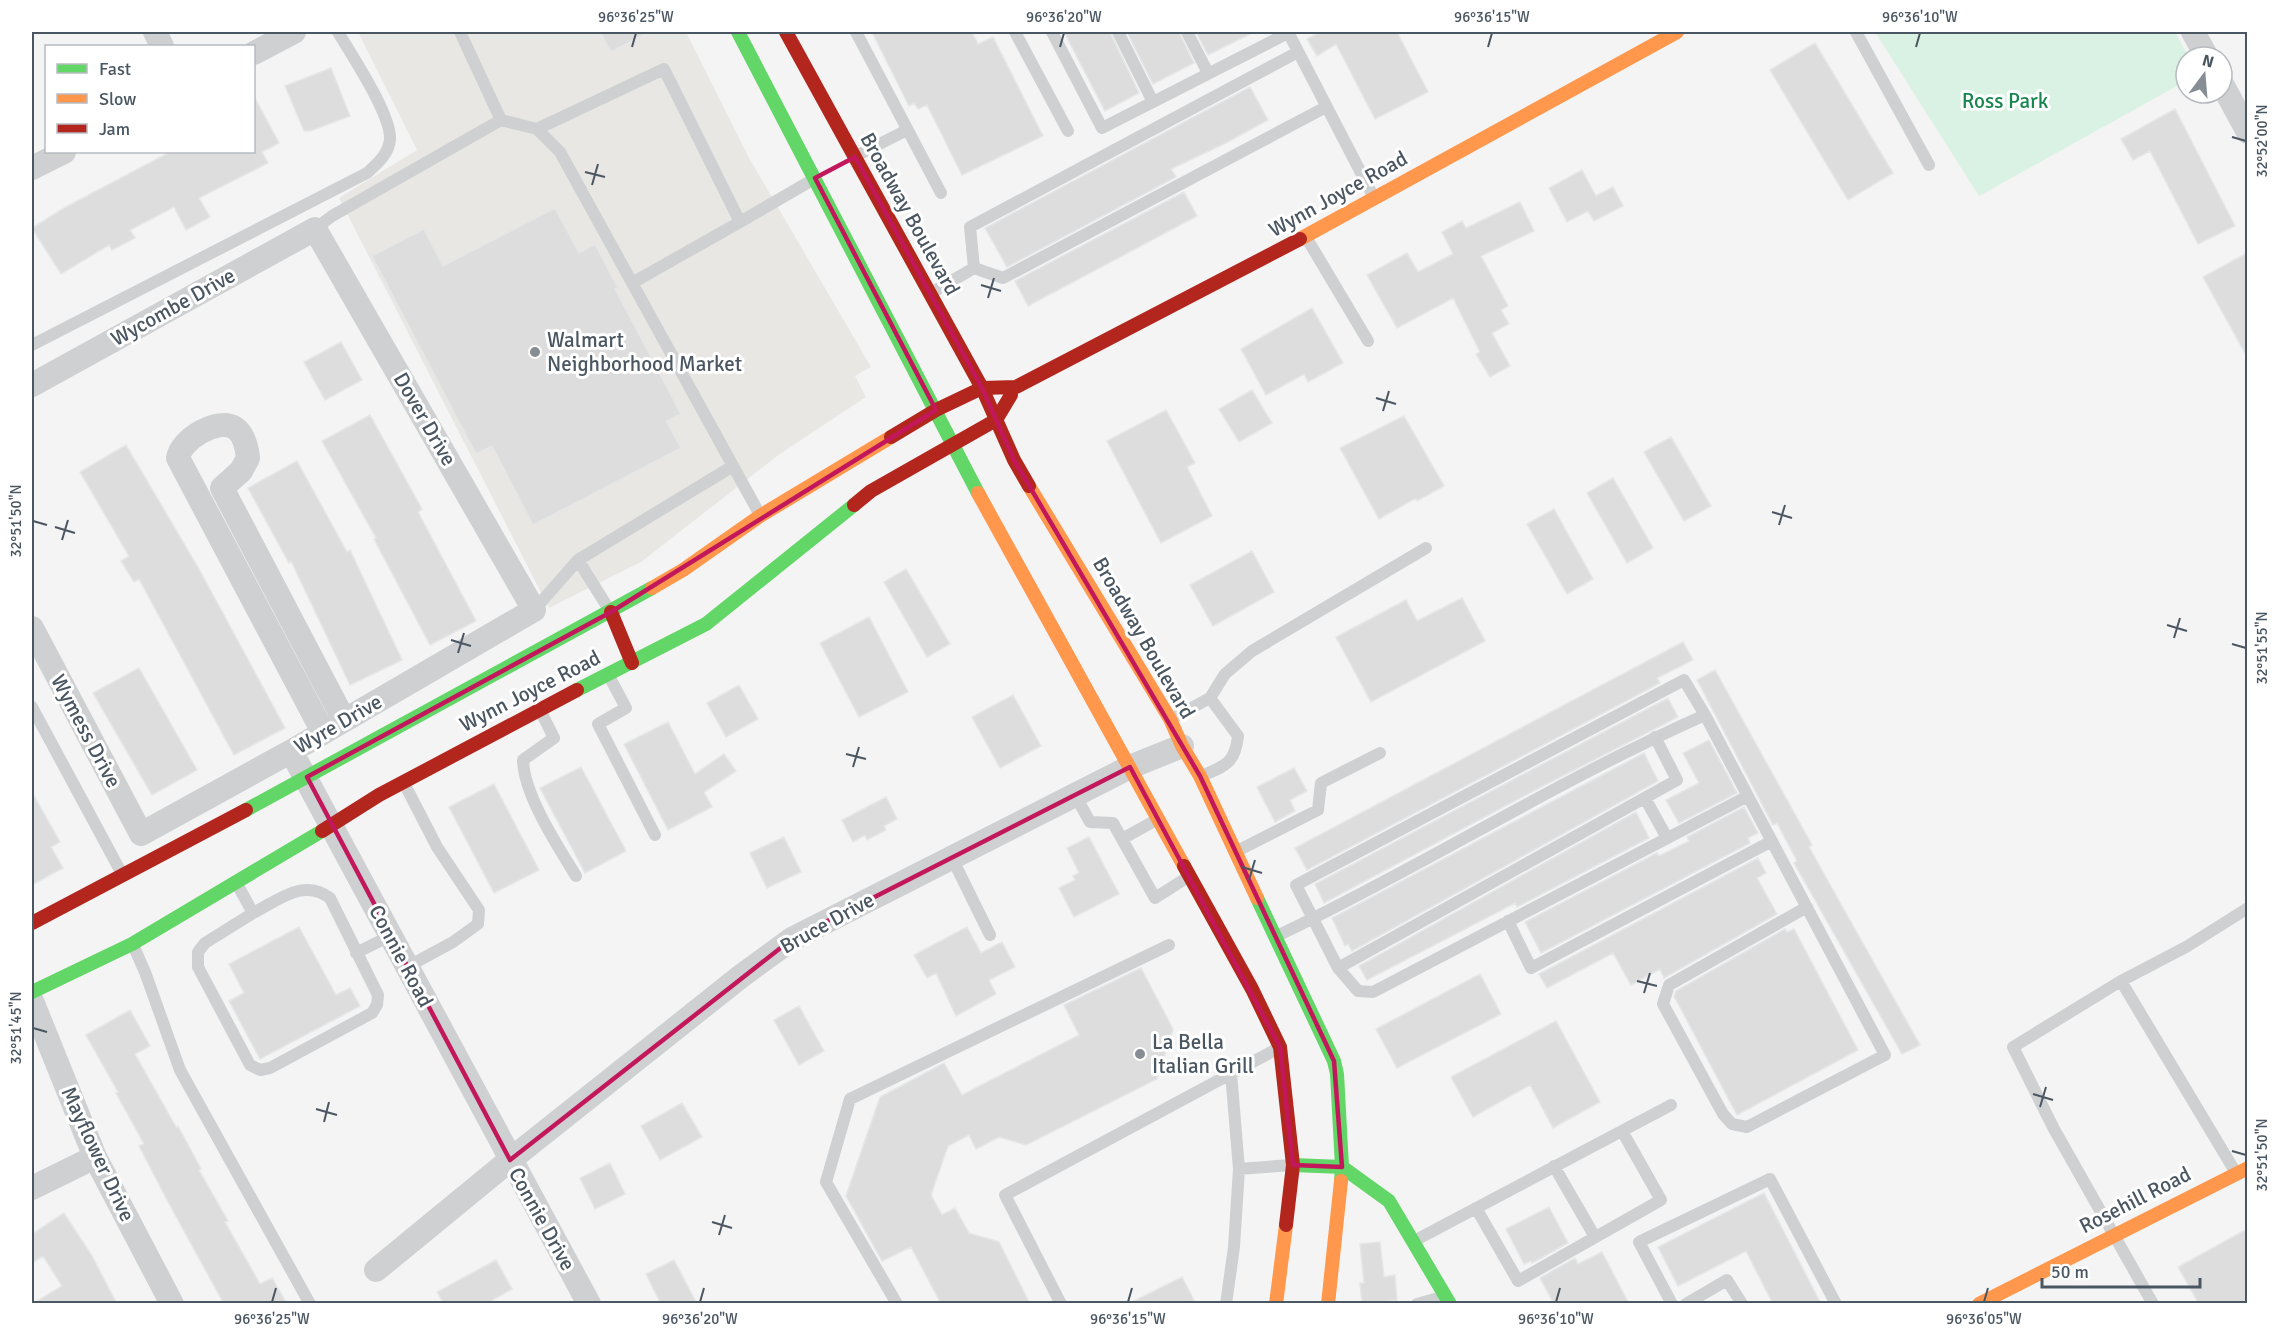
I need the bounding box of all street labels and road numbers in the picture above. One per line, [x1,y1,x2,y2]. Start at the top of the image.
street label: Broadway Boulevard [854,128,966,300]
street label: Wynn Joyce Road [1264,145,1412,243]
street label: Wycombe Drive [106,262,240,352]
street label: Dover Drive [388,368,462,470]
street label: Broadway Boulevard [1087,553,1201,723]
street label: Wynn Joyce Road [455,644,605,738]
street label: Wymess Drive [45,670,127,792]
street label: Wyre Drive [289,688,387,760]
street label: Bruce Drive [775,887,879,959]
street label: Connie Road [363,900,439,1012]
street label: Mayflower Drive [55,1082,141,1226]
street label: Rosehill Road [2075,1161,2195,1239]
street label: Connie Drive [503,1163,581,1275]

